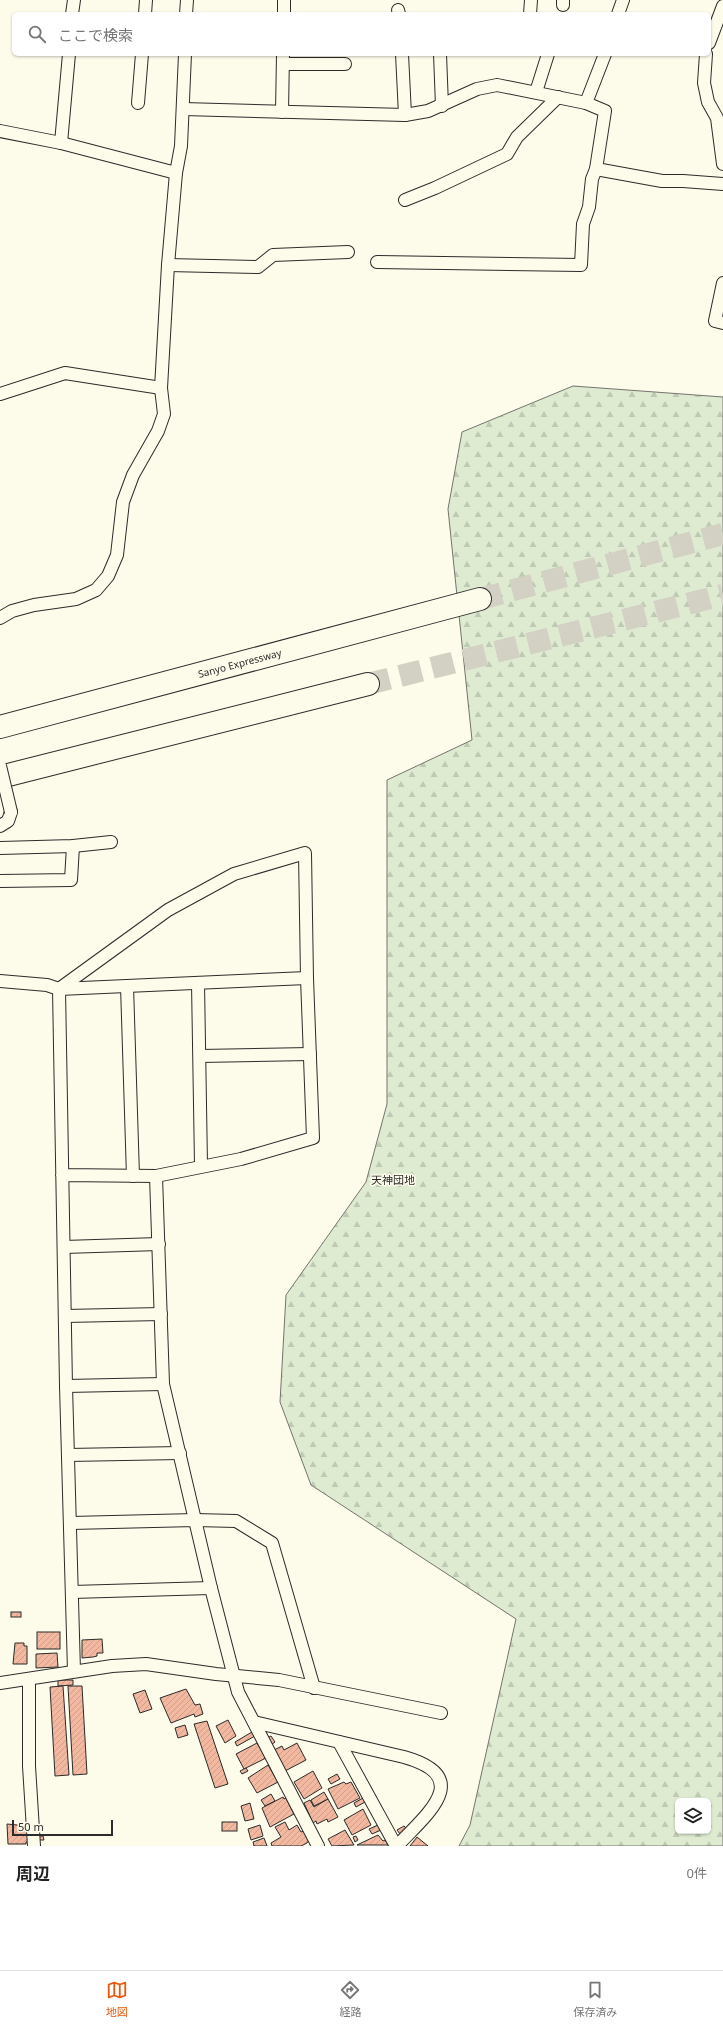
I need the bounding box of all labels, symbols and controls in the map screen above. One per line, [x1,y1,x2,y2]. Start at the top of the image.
search box [12,12,711,56]
icon: search [26,23,48,45]
text: ここで検索 [58,25,133,45]
street label: Sanyo Expressway [196,645,284,681]
district label: 天神団地 [371,1172,415,1187]
map controls [675,1798,711,1834]
button: layers [675,1798,711,1834]
scale bar [12,1818,113,1837]
text: 50 m [18,1819,44,1834]
text: 周辺 [16,1862,50,1885]
text: 0件 [687,1864,707,1882]
tab: 地図 [106,1979,128,2019]
tab: 経路 [339,1979,361,2019]
tab: 保存済み [573,1979,617,2019]

